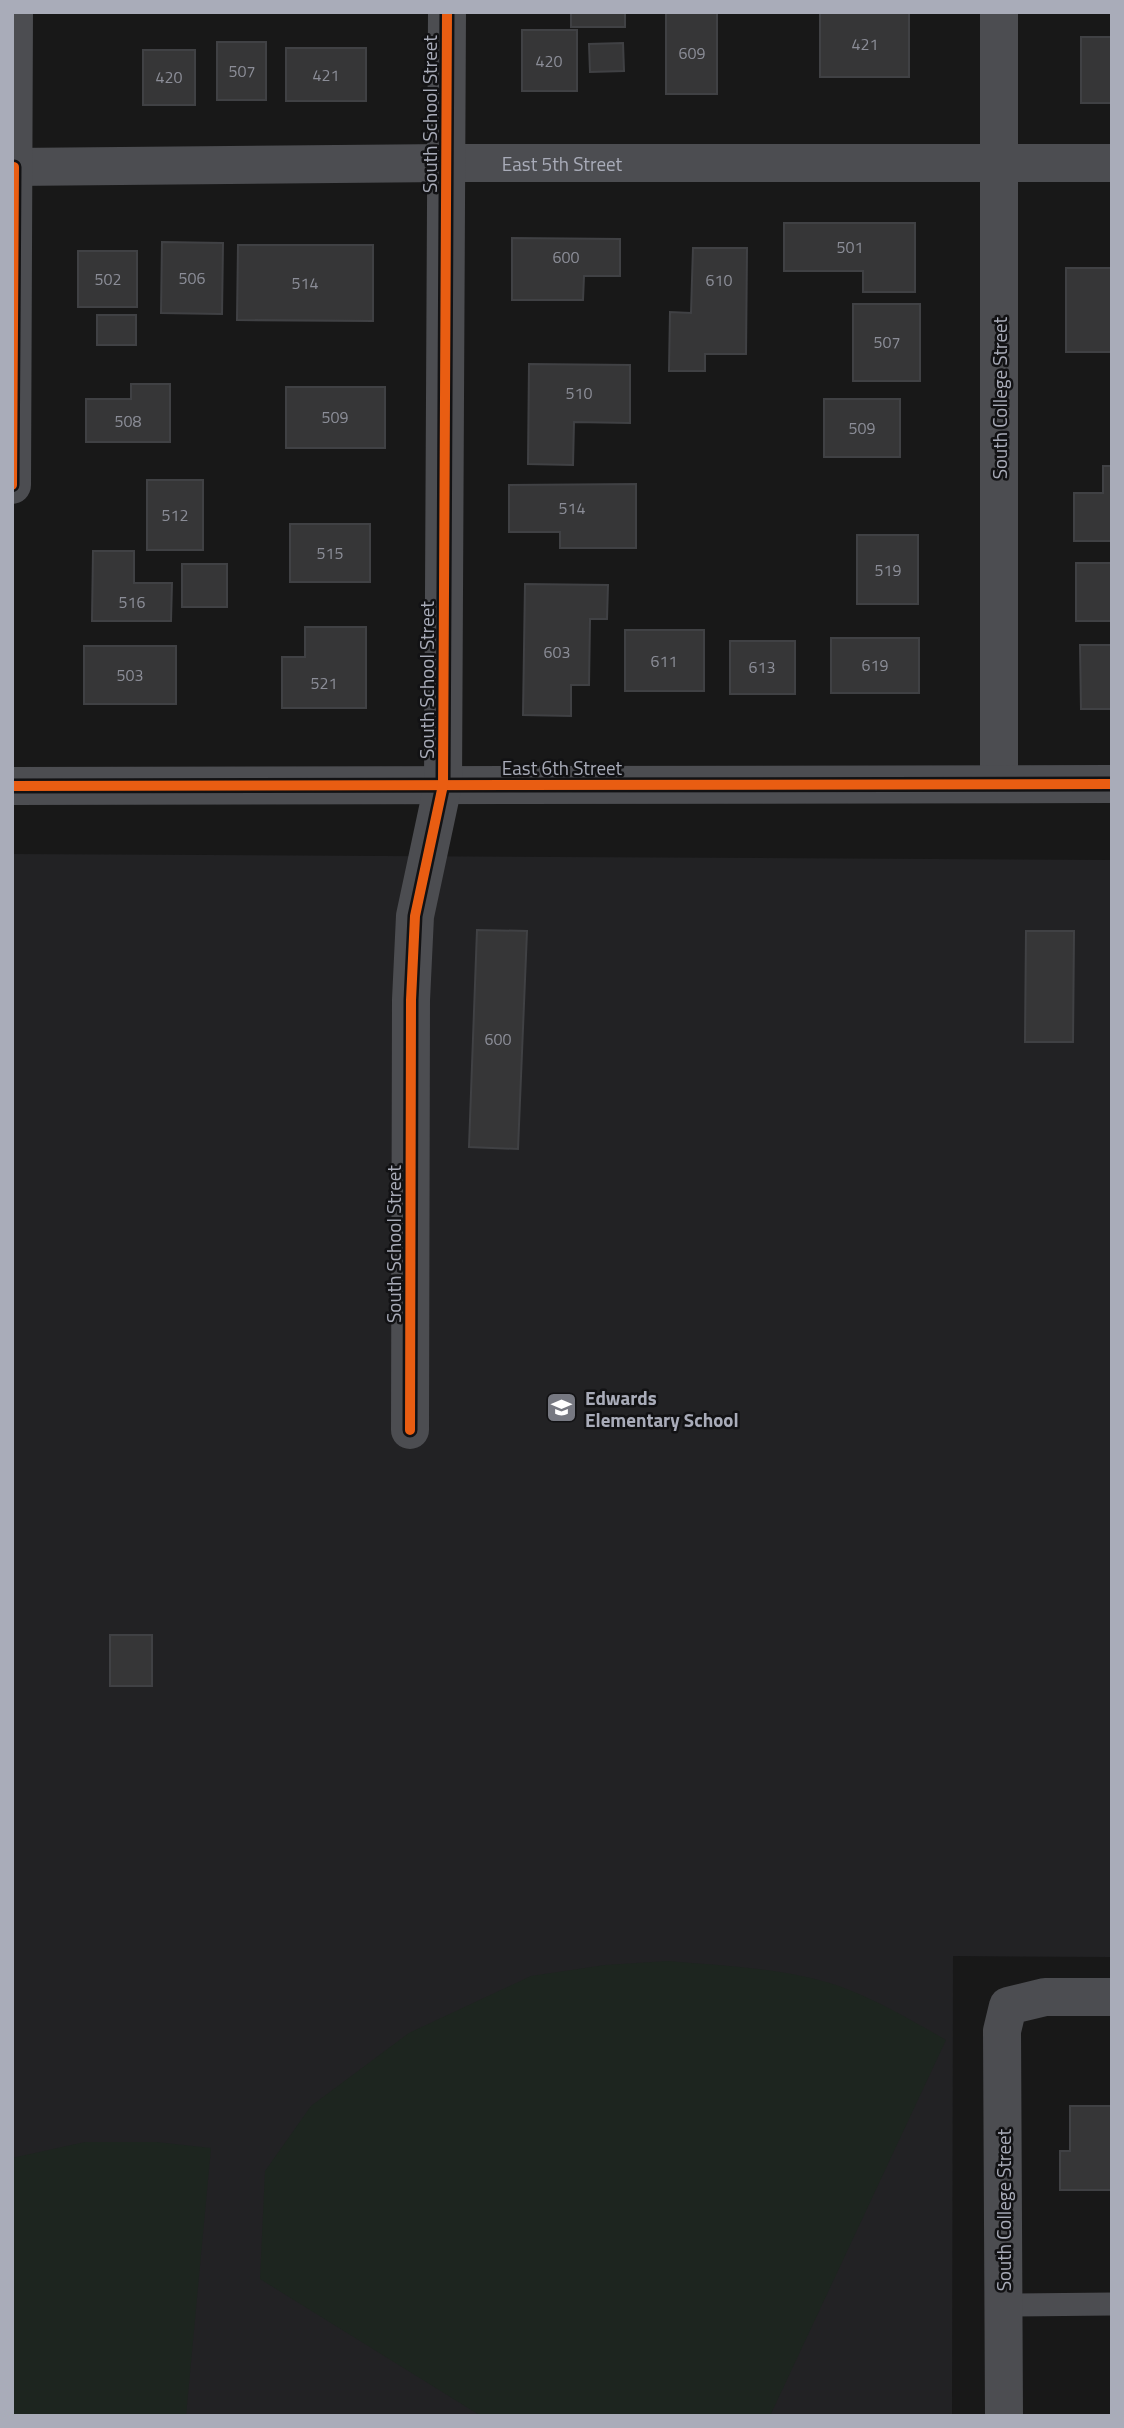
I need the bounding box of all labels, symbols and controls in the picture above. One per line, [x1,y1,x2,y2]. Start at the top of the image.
house number: 421 [852,32,878,56]
street label: South School Street [415,35,444,193]
house number: 609 [679,41,705,65]
house number: 420 [536,49,562,73]
house number: 507 [229,59,255,83]
house number: 421 [313,63,339,87]
house number: 420 [156,65,182,89]
street label: East 5th Street [502,149,623,178]
house number: 501 [837,235,863,259]
house number: 600 [553,245,579,269]
house number: 506 [179,266,205,290]
house number: 502 [95,267,121,291]
house number: 610 [706,268,732,292]
house number: 514 [292,271,318,295]
street label: South College Street [985,316,1014,479]
house number: 507 [874,330,900,354]
house number: 510 [566,381,592,405]
house number: 509 [322,405,348,429]
house number: 508 [115,409,141,433]
house number: 509 [849,416,875,440]
house number: 514 [559,496,585,520]
house number: 512 [162,503,188,527]
house number: 515 [317,541,343,565]
house number: 519 [875,558,901,582]
house number: 516 [119,590,145,614]
street label: South School Street [412,601,441,759]
house number: 603 [544,640,570,664]
house number: 611 [651,649,677,673]
house number: 619 [862,653,888,677]
house number: 613 [749,655,775,679]
house number: 503 [117,663,143,687]
house number: 521 [311,671,337,695]
street label: East 6th Street [502,753,623,782]
house number: 600 [485,1027,511,1051]
street label: South School Street [379,1165,408,1323]
place label: Edwards Elementary School [585,1383,739,1434]
school or university icon: Edwards Elementary School [545,1391,579,1425]
street label: South College Street [989,2128,1018,2291]

